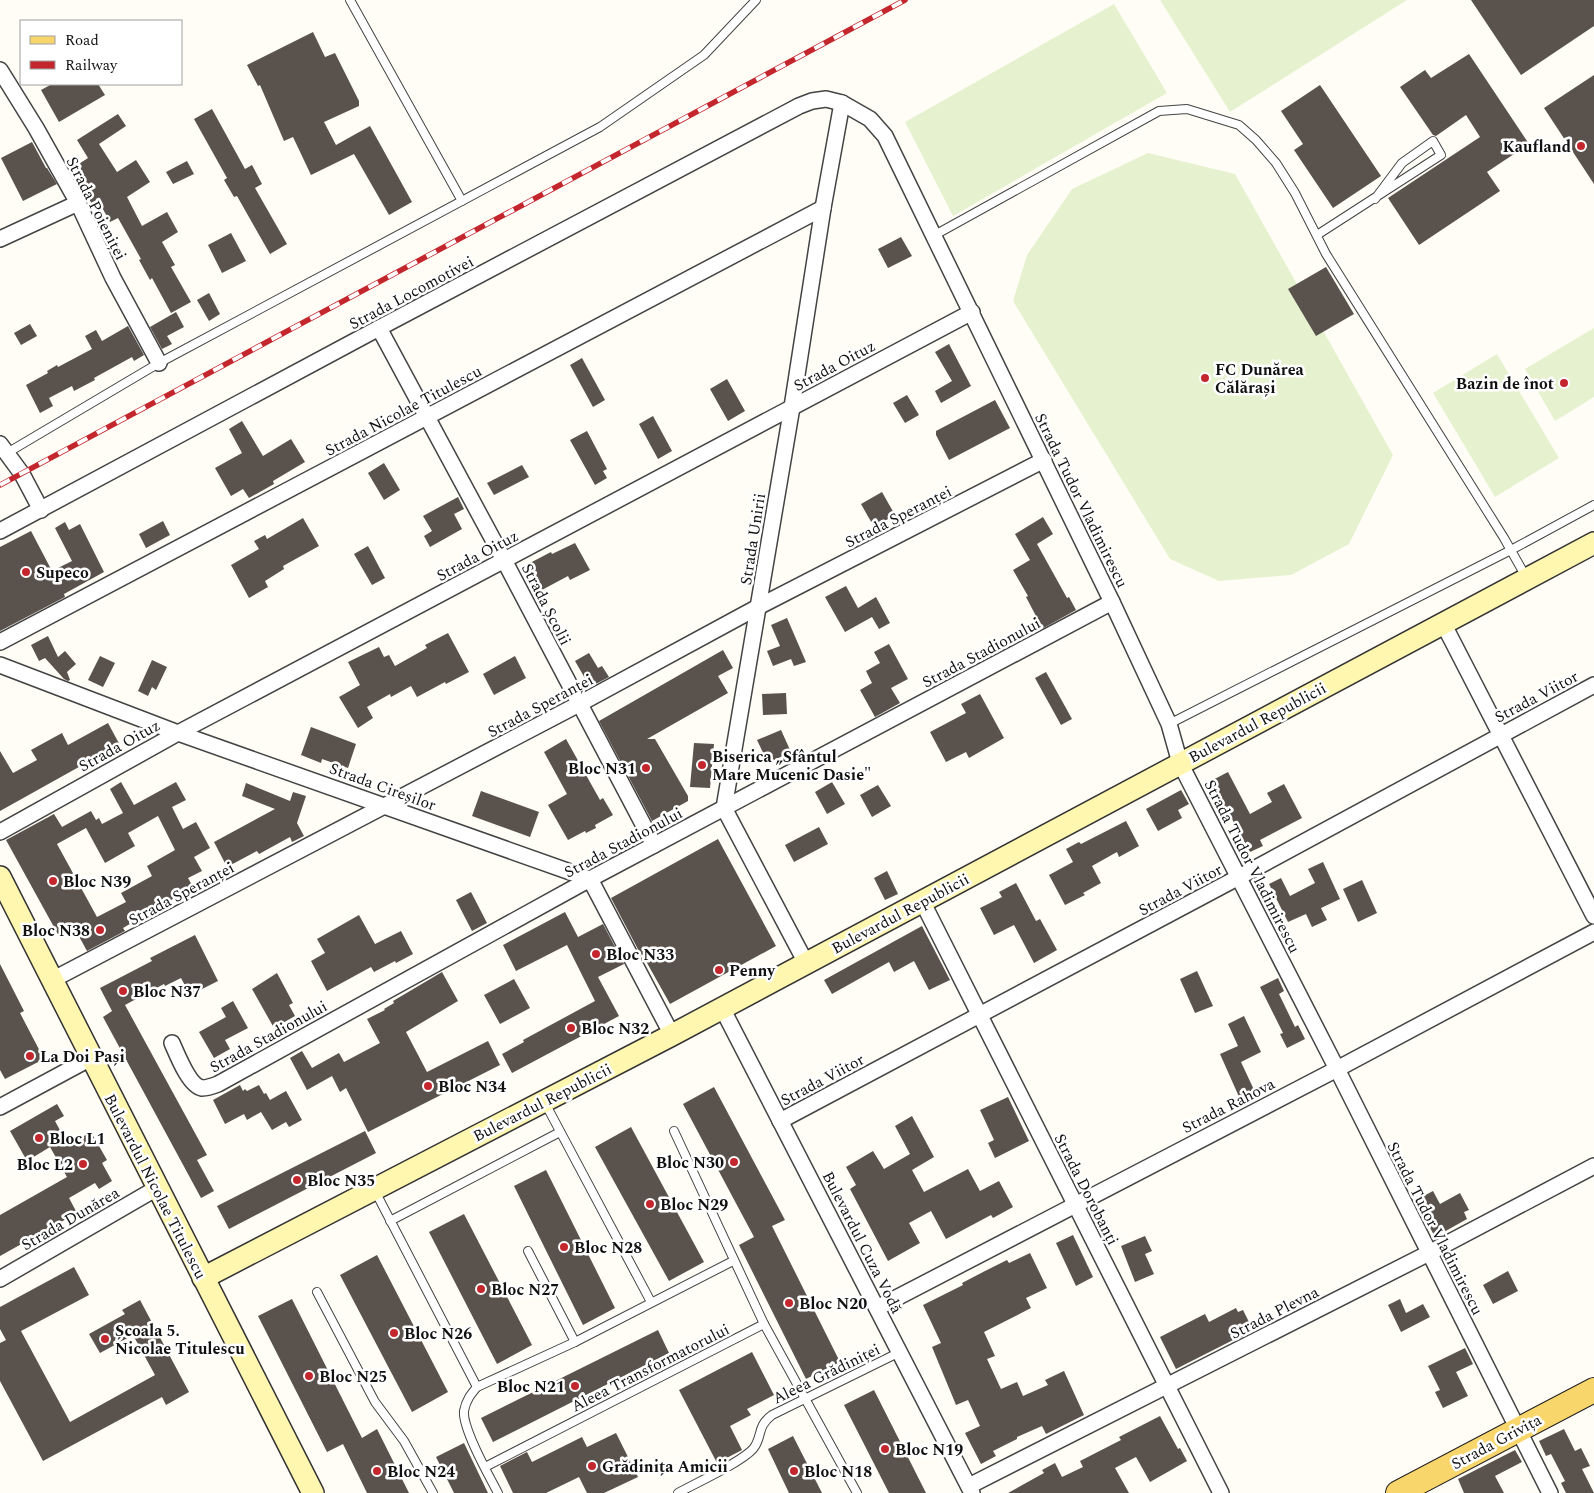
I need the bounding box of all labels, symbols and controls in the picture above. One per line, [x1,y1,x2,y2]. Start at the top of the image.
legend [20,20,182,85]
text: Road [65,29,99,52]
text: Railway [65,54,118,77]
place label: Kaufland [1503,135,1571,159]
marker: Kaufland [1575,140,1587,152]
street label: Strada Poieniței [60,152,133,264]
street label: Strada Locomotivei [345,250,478,336]
street label: Strada Oituz [789,334,880,398]
place label: FC Dunărea Călărași [1215,358,1305,400]
street label: Strada Nicolae Titulescu [321,359,486,462]
marker: FC Dunărea Călărași [1199,372,1211,384]
place label: Bazin de înot [1456,372,1554,396]
marker: Bazin de înot [1558,377,1570,389]
street label: Strada Tudor Vladimirescu [1028,409,1134,592]
street label: Strada Speranței [841,480,956,554]
street label: Strada Unirii [734,491,772,587]
street label: Strada Oituz [432,524,523,588]
street label: Strada Școlii [515,559,577,650]
place label: Supeco [36,561,89,585]
marker: Supeco [20,566,32,578]
street label: Strada Stadionului [918,611,1045,694]
street label: Strada Viitor [1490,665,1583,729]
street label: Strada Speranței [483,668,598,744]
street label: Bulevardul Republicii [1184,676,1331,769]
street label: Strada Oituz [74,714,165,778]
place label: Biserica „Sfântul Mare Mucenic Dasie" [712,745,871,787]
street label: Strada Cireșilor [326,757,439,817]
place label: Bloc N31 [568,757,636,781]
marker: Biserica „Sfântul Mare Mucenic Dasie" [696,759,708,771]
marker: Bloc N31 [640,762,652,774]
street label: Strada Tudor Vladimirescu [1198,776,1306,957]
street label: Strada Stadionului [560,801,687,884]
street label: Strada Speranței [124,856,239,932]
street label: Strada Viitor [1134,858,1227,922]
street label: Bulevardul Republicii [827,867,974,960]
place label: Bloc N39 [63,870,131,894]
marker: Bloc N39 [47,875,59,887]
place label: Bloc N38 [22,919,90,943]
marker: Bloc N38 [94,924,106,936]
place label: Bloc N33 [606,943,674,967]
marker: Bloc N33 [590,948,602,960]
place label: Penny [729,959,776,983]
marker: Penny [713,964,725,976]
place label: Bloc N37 [133,980,201,1004]
marker: Bloc N37 [117,985,129,997]
street label: Strada Stadionului [205,995,332,1079]
place label: Bloc N32 [581,1017,649,1041]
marker: Bloc N32 [565,1022,577,1034]
place label: La Doi Pași [40,1045,125,1069]
street label: Strada Viitor [776,1048,869,1112]
marker: La Doi Pași [24,1050,36,1062]
street label: Bulevardul Republicii [469,1057,616,1148]
street label: Strada Rahova [1178,1072,1279,1140]
place label: Bloc N34 [438,1075,506,1099]
marker: Bloc N34 [422,1080,434,1092]
street label: Bulevardul Nicolae Titulescu [98,1090,212,1283]
place label: Bloc L1 [49,1127,106,1151]
street label: Strada Dorobanți [1048,1129,1125,1249]
marker: Bloc L1 [33,1132,45,1144]
street label: Strada Tudor Vladimirescu [1381,1138,1489,1319]
place label: Bloc N30 [656,1151,724,1175]
place label: Bloc L2 [16,1153,73,1177]
marker: Bloc N30 [728,1156,740,1168]
marker: Bloc L2 [77,1158,89,1170]
street label: Bulevardul Cuza Vodă [816,1167,909,1318]
place label: Bloc N35 [307,1169,375,1193]
marker: Bloc N35 [291,1174,303,1186]
street label: Strada Dunărea [17,1181,124,1257]
place label: Bloc N29 [660,1193,728,1217]
marker: Bloc N29 [644,1198,656,1210]
place label: Bloc N28 [574,1236,642,1260]
marker: Bloc N28 [558,1241,570,1253]
place label: Bloc N27 [491,1278,559,1302]
street label: Strada Plevna [1226,1280,1323,1346]
marker: Bloc N27 [475,1283,487,1295]
place label: Bloc N20 [799,1292,867,1316]
marker: Bloc N20 [783,1297,795,1309]
street label: Aleea Transformatorului [567,1317,734,1418]
place label: Școala 5. Nicolae Titulescu [115,1319,245,1361]
place label: Bloc N26 [404,1322,472,1346]
marker: Bloc N26 [388,1327,400,1339]
marker: Școala 5. Nicolae Titulescu [99,1333,111,1345]
street label: Aleea Grădiniței [769,1337,884,1410]
place label: Bloc N25 [319,1365,387,1389]
marker: Bloc N25 [303,1370,315,1382]
place label: Bloc N21 [497,1375,565,1399]
marker: Bloc N21 [569,1380,581,1392]
street label: Strada Grivița [1447,1408,1546,1476]
place label: Bloc N19 [895,1438,963,1462]
marker: Bloc N19 [879,1443,891,1455]
place label: Grădinița Amicii [602,1455,728,1479]
place label: Bloc N24 [387,1460,455,1484]
marker: Grădinița Amicii [586,1460,598,1472]
place label: Bloc N18 [804,1460,872,1484]
marker: Bloc N24 [371,1465,383,1477]
marker: Bloc N18 [788,1465,800,1477]

